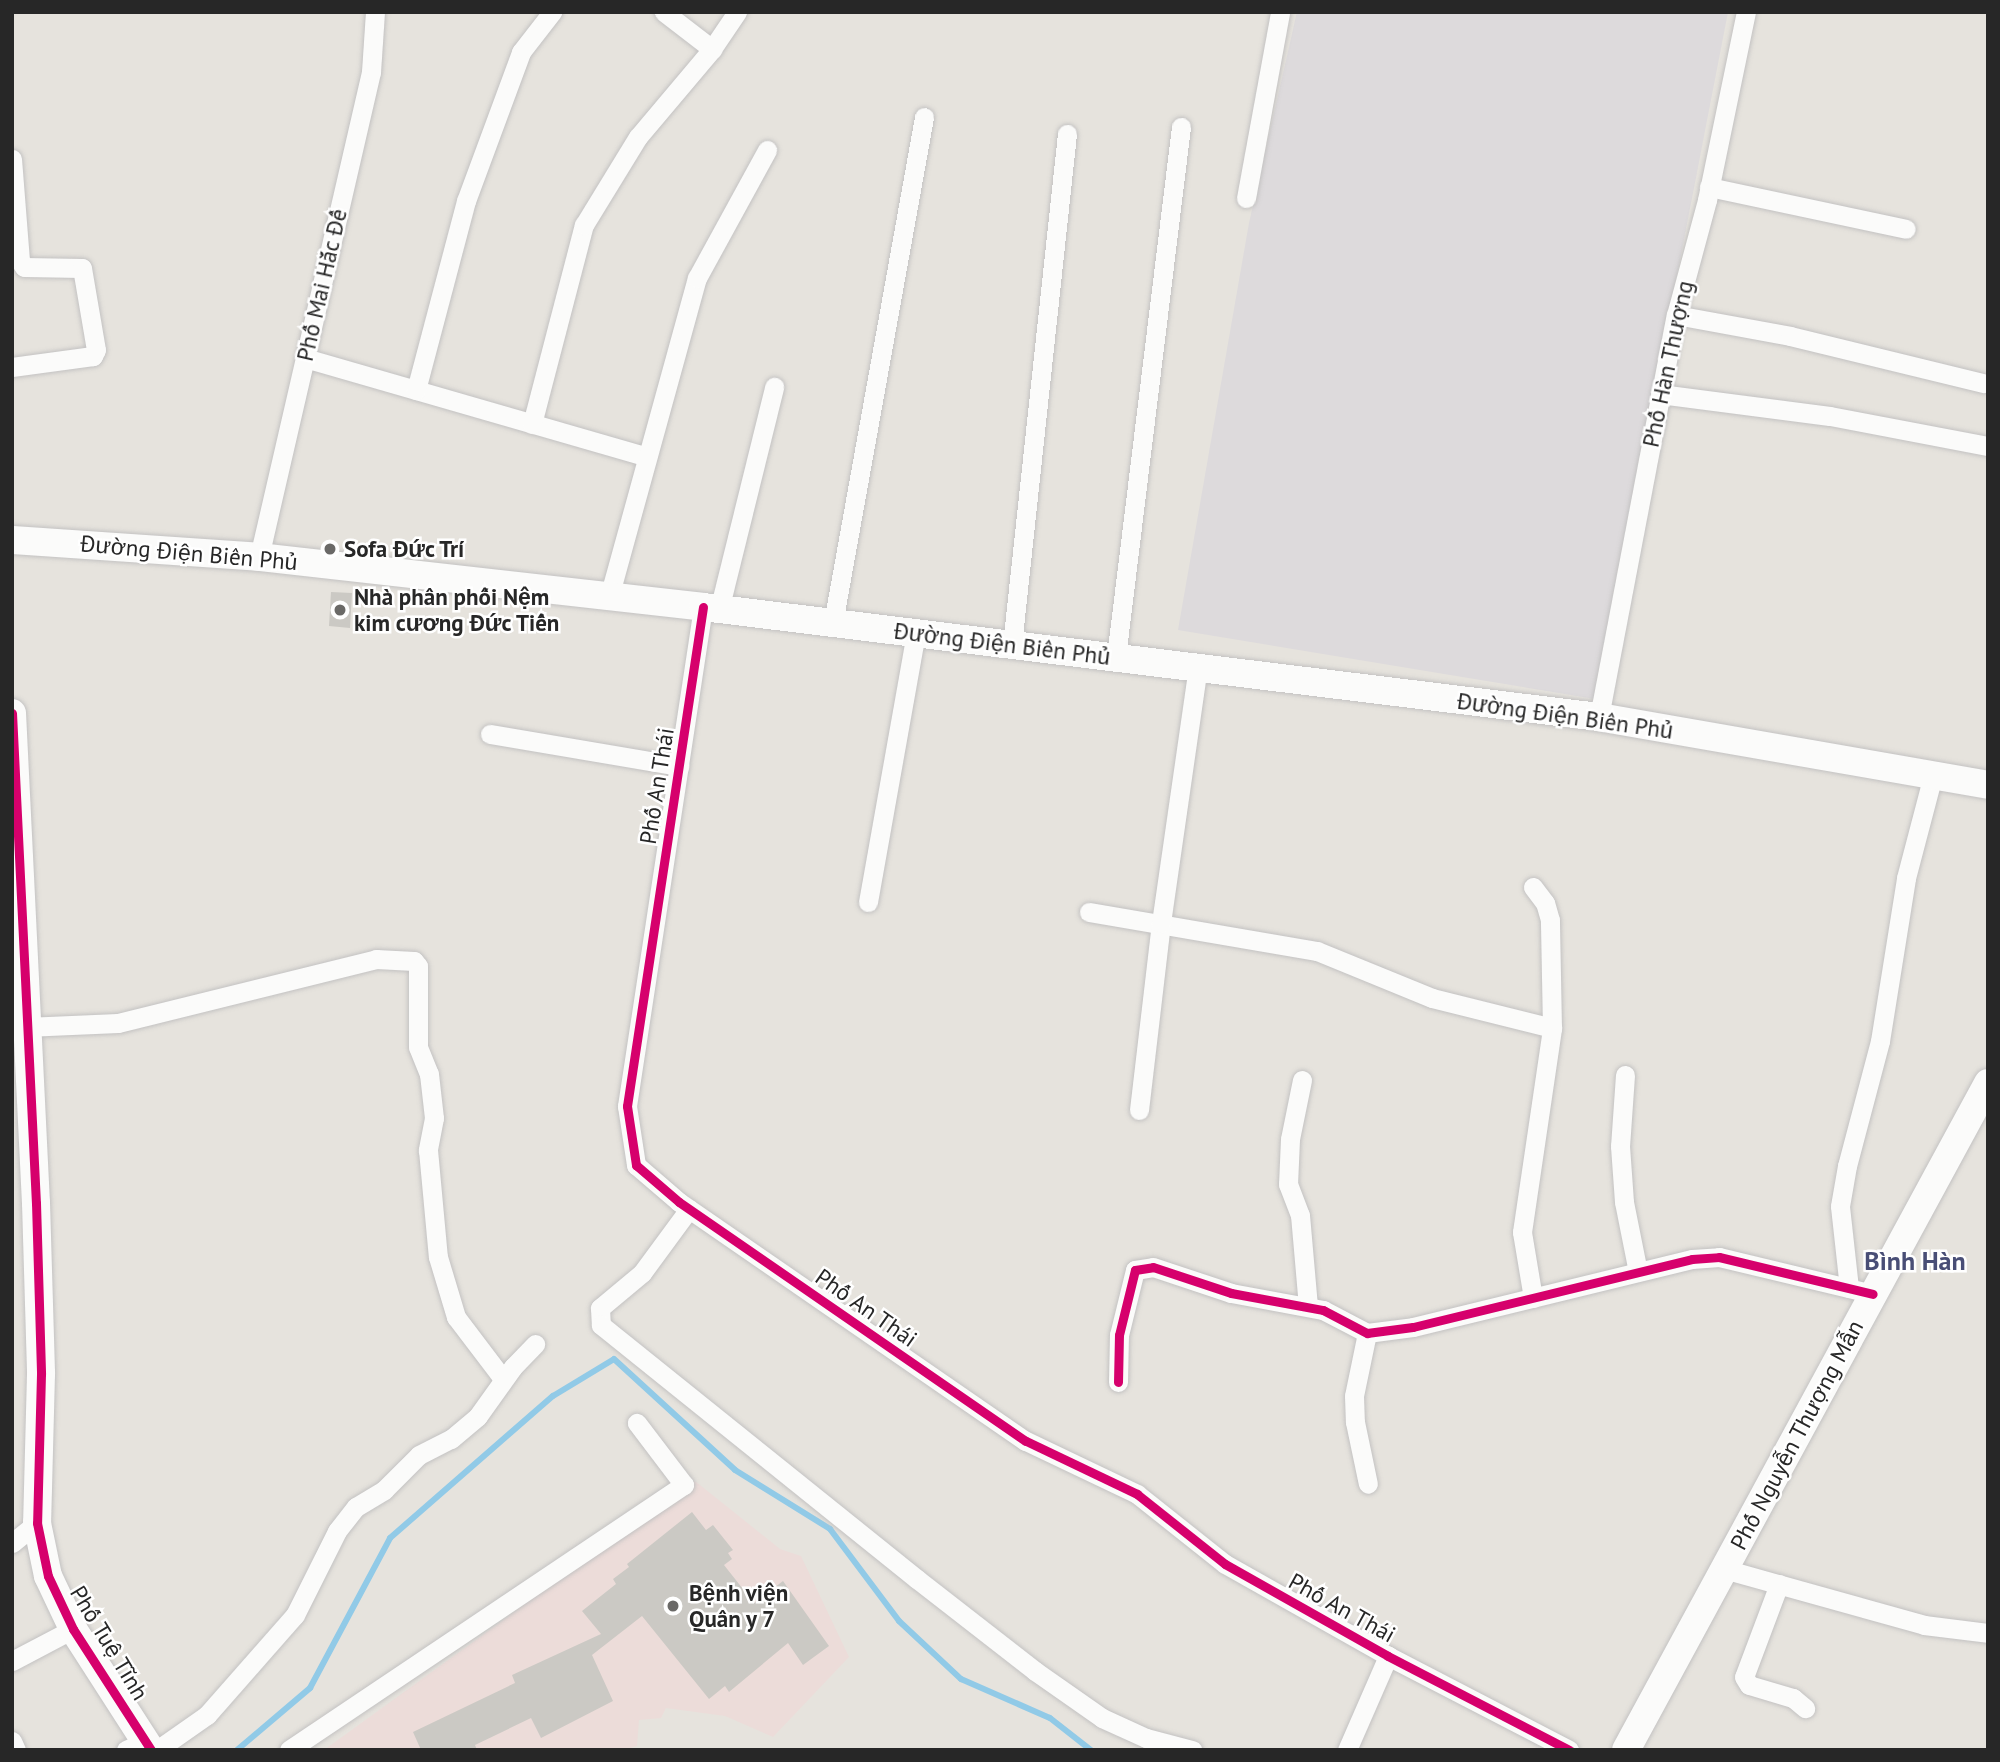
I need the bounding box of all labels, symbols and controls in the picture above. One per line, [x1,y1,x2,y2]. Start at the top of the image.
street label: Phố Mai Hắc Đế [291,206,353,364]
street label: Phố Hàn Thượng [1637,278,1699,450]
street label: Đường Điện Biên Phủ [79,530,299,576]
place label: Sofa Đức Trí [344,535,466,563]
marker: Sofa Đức Trí [322,541,338,557]
place label: Nhà phân phối Nệm kim cương Đức Tiến [354,583,561,637]
marker: Nhà phân phối Nệm kim cương Đức Tiến [332,602,348,618]
street label: Đường Điện Biên Phủ [892,617,1112,671]
street label: Đường Điện Biên Phủ [1455,687,1675,745]
street label: Phố An Thái [634,725,680,847]
district label: Bình Hàn [1864,1245,1966,1277]
street label: Phố An Thái [809,1263,923,1353]
street label: Phố Nguyễn Thượng Mẫn [1725,1315,1869,1555]
street label: Phố An Thái [1283,1567,1401,1649]
place label: Bệnh viện Quân y 7 [689,1579,789,1633]
street label: Phố Tuệ Tĩnh [64,1580,154,1706]
marker: Bệnh viện Quân y 7 [663,1596,683,1616]

